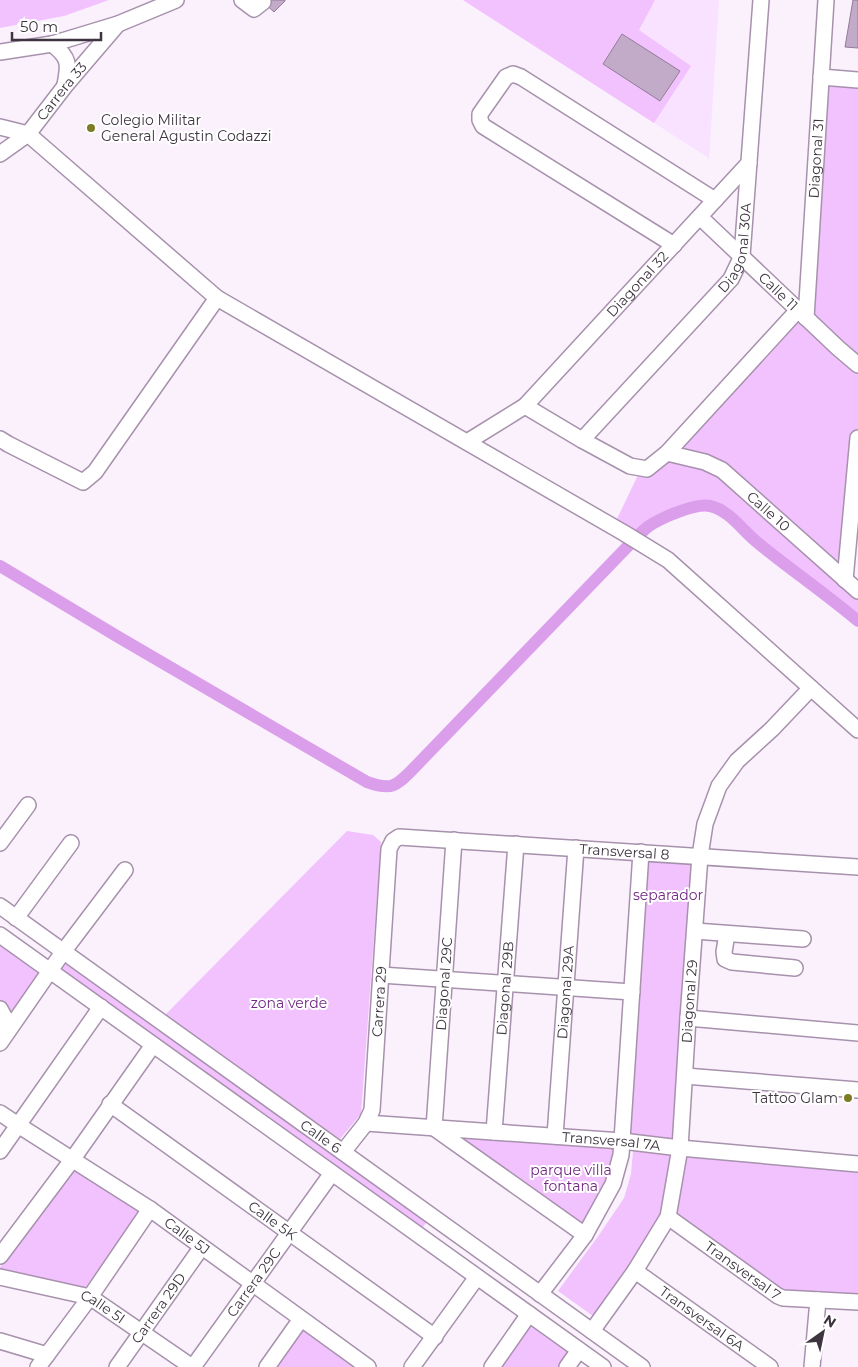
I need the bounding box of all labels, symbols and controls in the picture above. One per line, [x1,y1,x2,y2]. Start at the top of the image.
scale bar [12,10,101,42]
text: 50 m [20,17,58,36]
street label: Carrera 33 [33,58,91,124]
place label: Colegio Militar General Agustin Codazzi [101,111,272,145]
street label: Diagonal 31 [805,118,828,199]
marker: Colegio Militar General Agustin Codazzi [85,122,97,134]
street label: Diagonal 30A [714,201,755,297]
street label: Diagonal 32 [603,248,672,321]
street label: Calle 11 [755,268,802,314]
street label: Calle 10 [743,487,794,535]
street label: Transversal 8 [579,840,670,864]
park label: separador [633,886,703,904]
street label: Diagonal 29C [432,937,456,1031]
street label: Diagonal 29B [492,941,518,1036]
street label: Diagonal 29A [553,944,578,1040]
street label: Diagonal 29 [677,959,701,1044]
street label: Carrera 29 [368,966,390,1038]
park label: zona verde [251,994,327,1012]
place label: Tattoo Glam [752,1089,838,1107]
marker: Tattoo Glam [842,1092,854,1104]
street label: Calle 6 [297,1116,345,1157]
street label: Transversal 7A [562,1128,662,1155]
park label: parque villa fontana [530,1161,612,1195]
street label: Calle 5K [245,1197,300,1244]
street label: Calle 5J [161,1213,214,1259]
street label: Transversal 7 [701,1237,784,1304]
street label: Carrera 29C [223,1244,284,1321]
street label: Carrera 29D [127,1269,190,1347]
street label: Transversal 6A [656,1282,749,1355]
street label: Calle 5I [79,1286,129,1328]
north arrow [798,1307,848,1357]
text: N [820,1310,840,1332]

